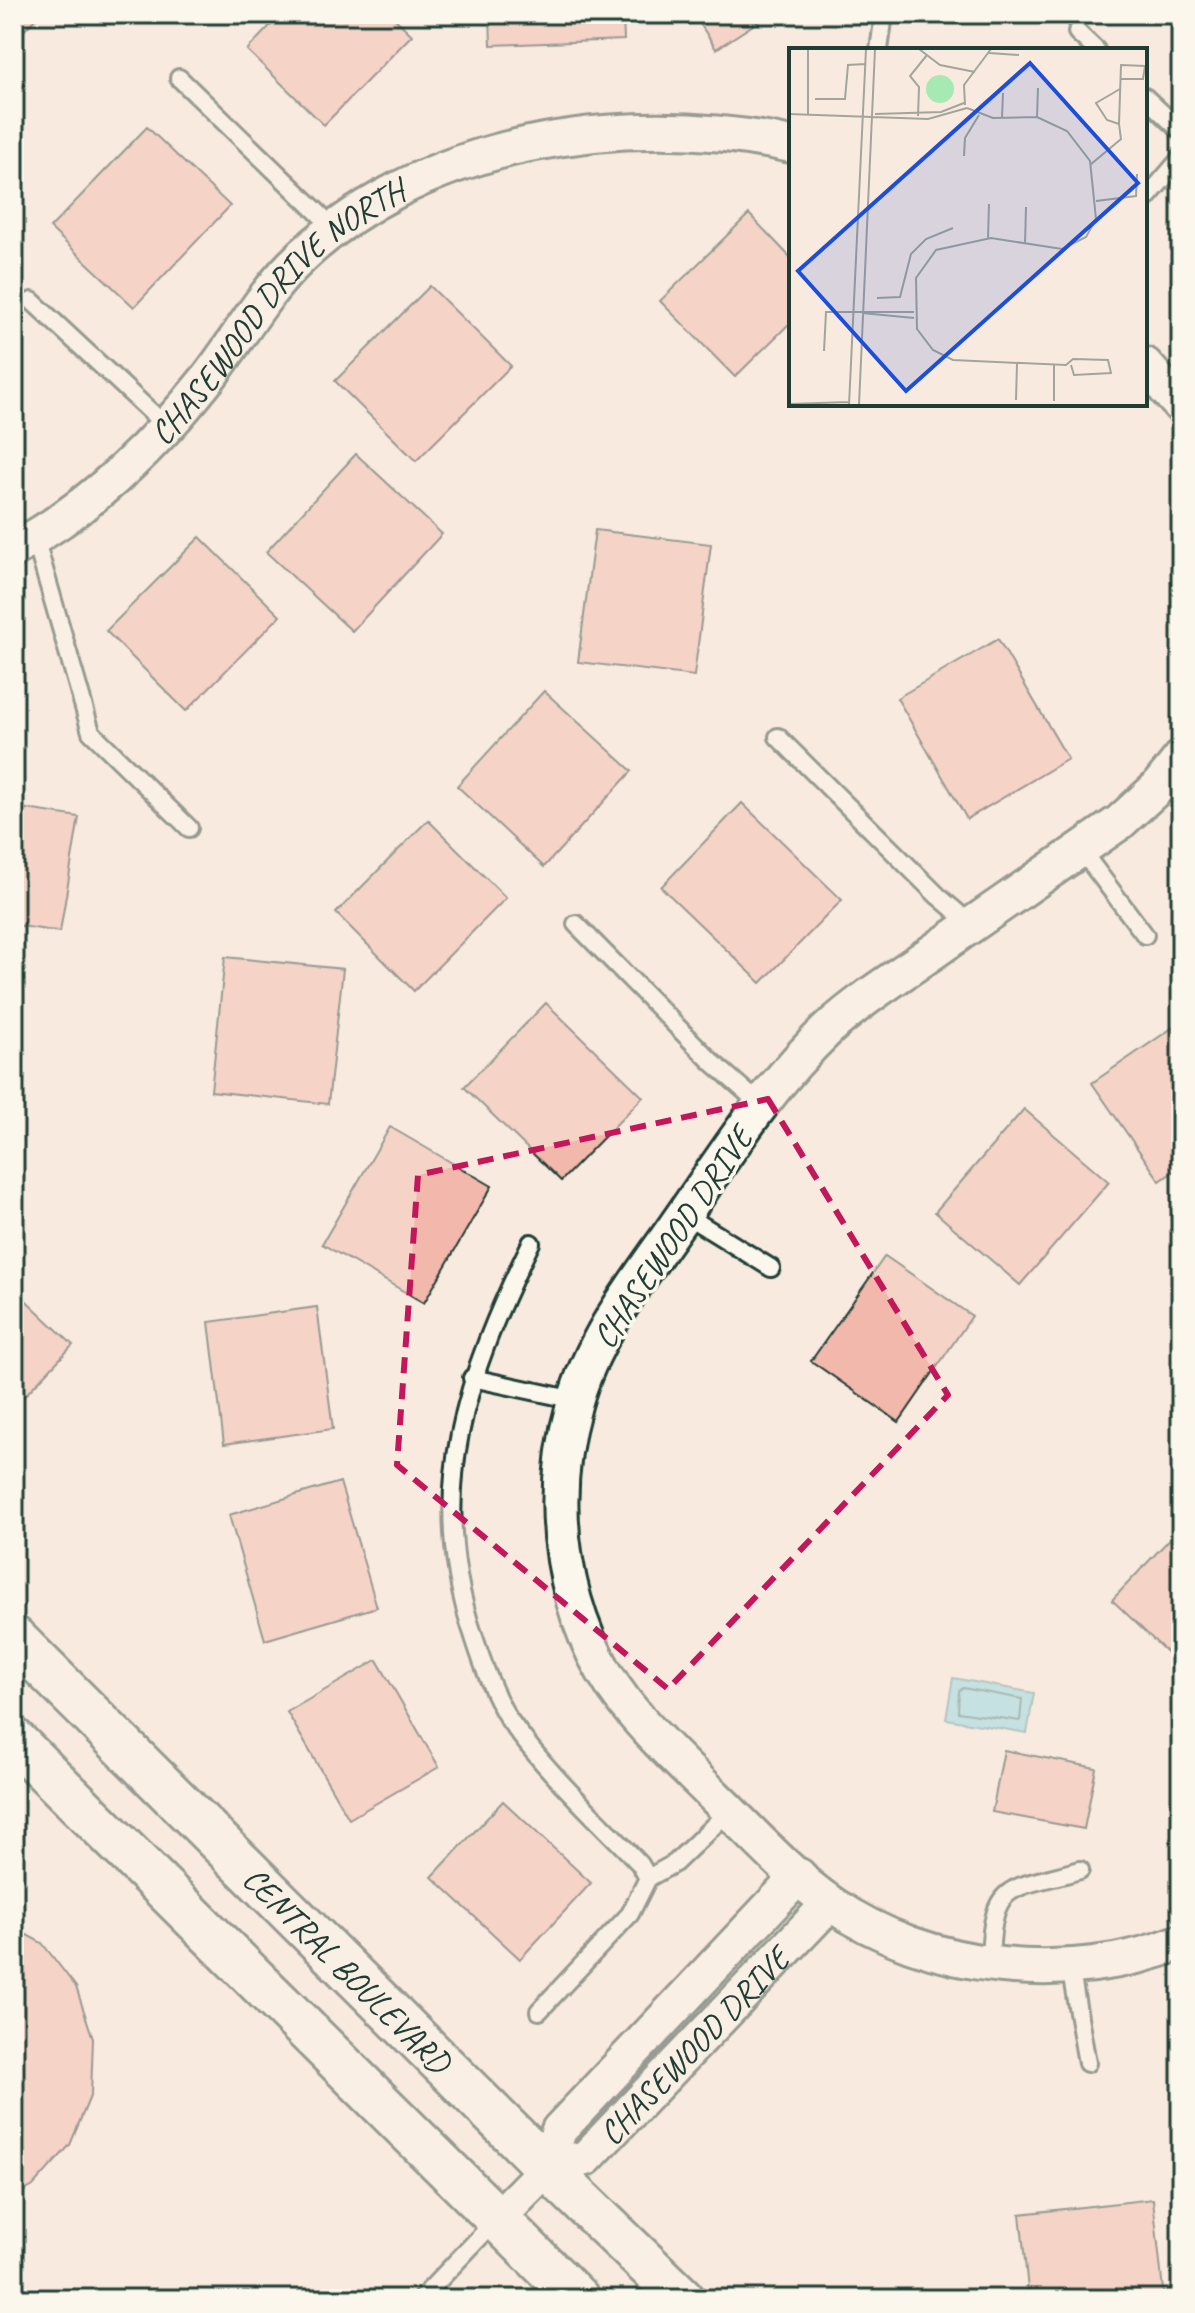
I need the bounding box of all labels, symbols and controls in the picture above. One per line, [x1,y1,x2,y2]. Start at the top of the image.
inset map [789,48,1147,406]
street label: CHASEWOOD DRIVE NORTH [140,166,417,453]
street label: CHASEWOOD DRIVE [583,1115,765,1356]
street label: CENTRAL BOULEVARD [234,1857,462,2085]
street label: CHASEWOOD DRIVE [589,1935,802,2154]

